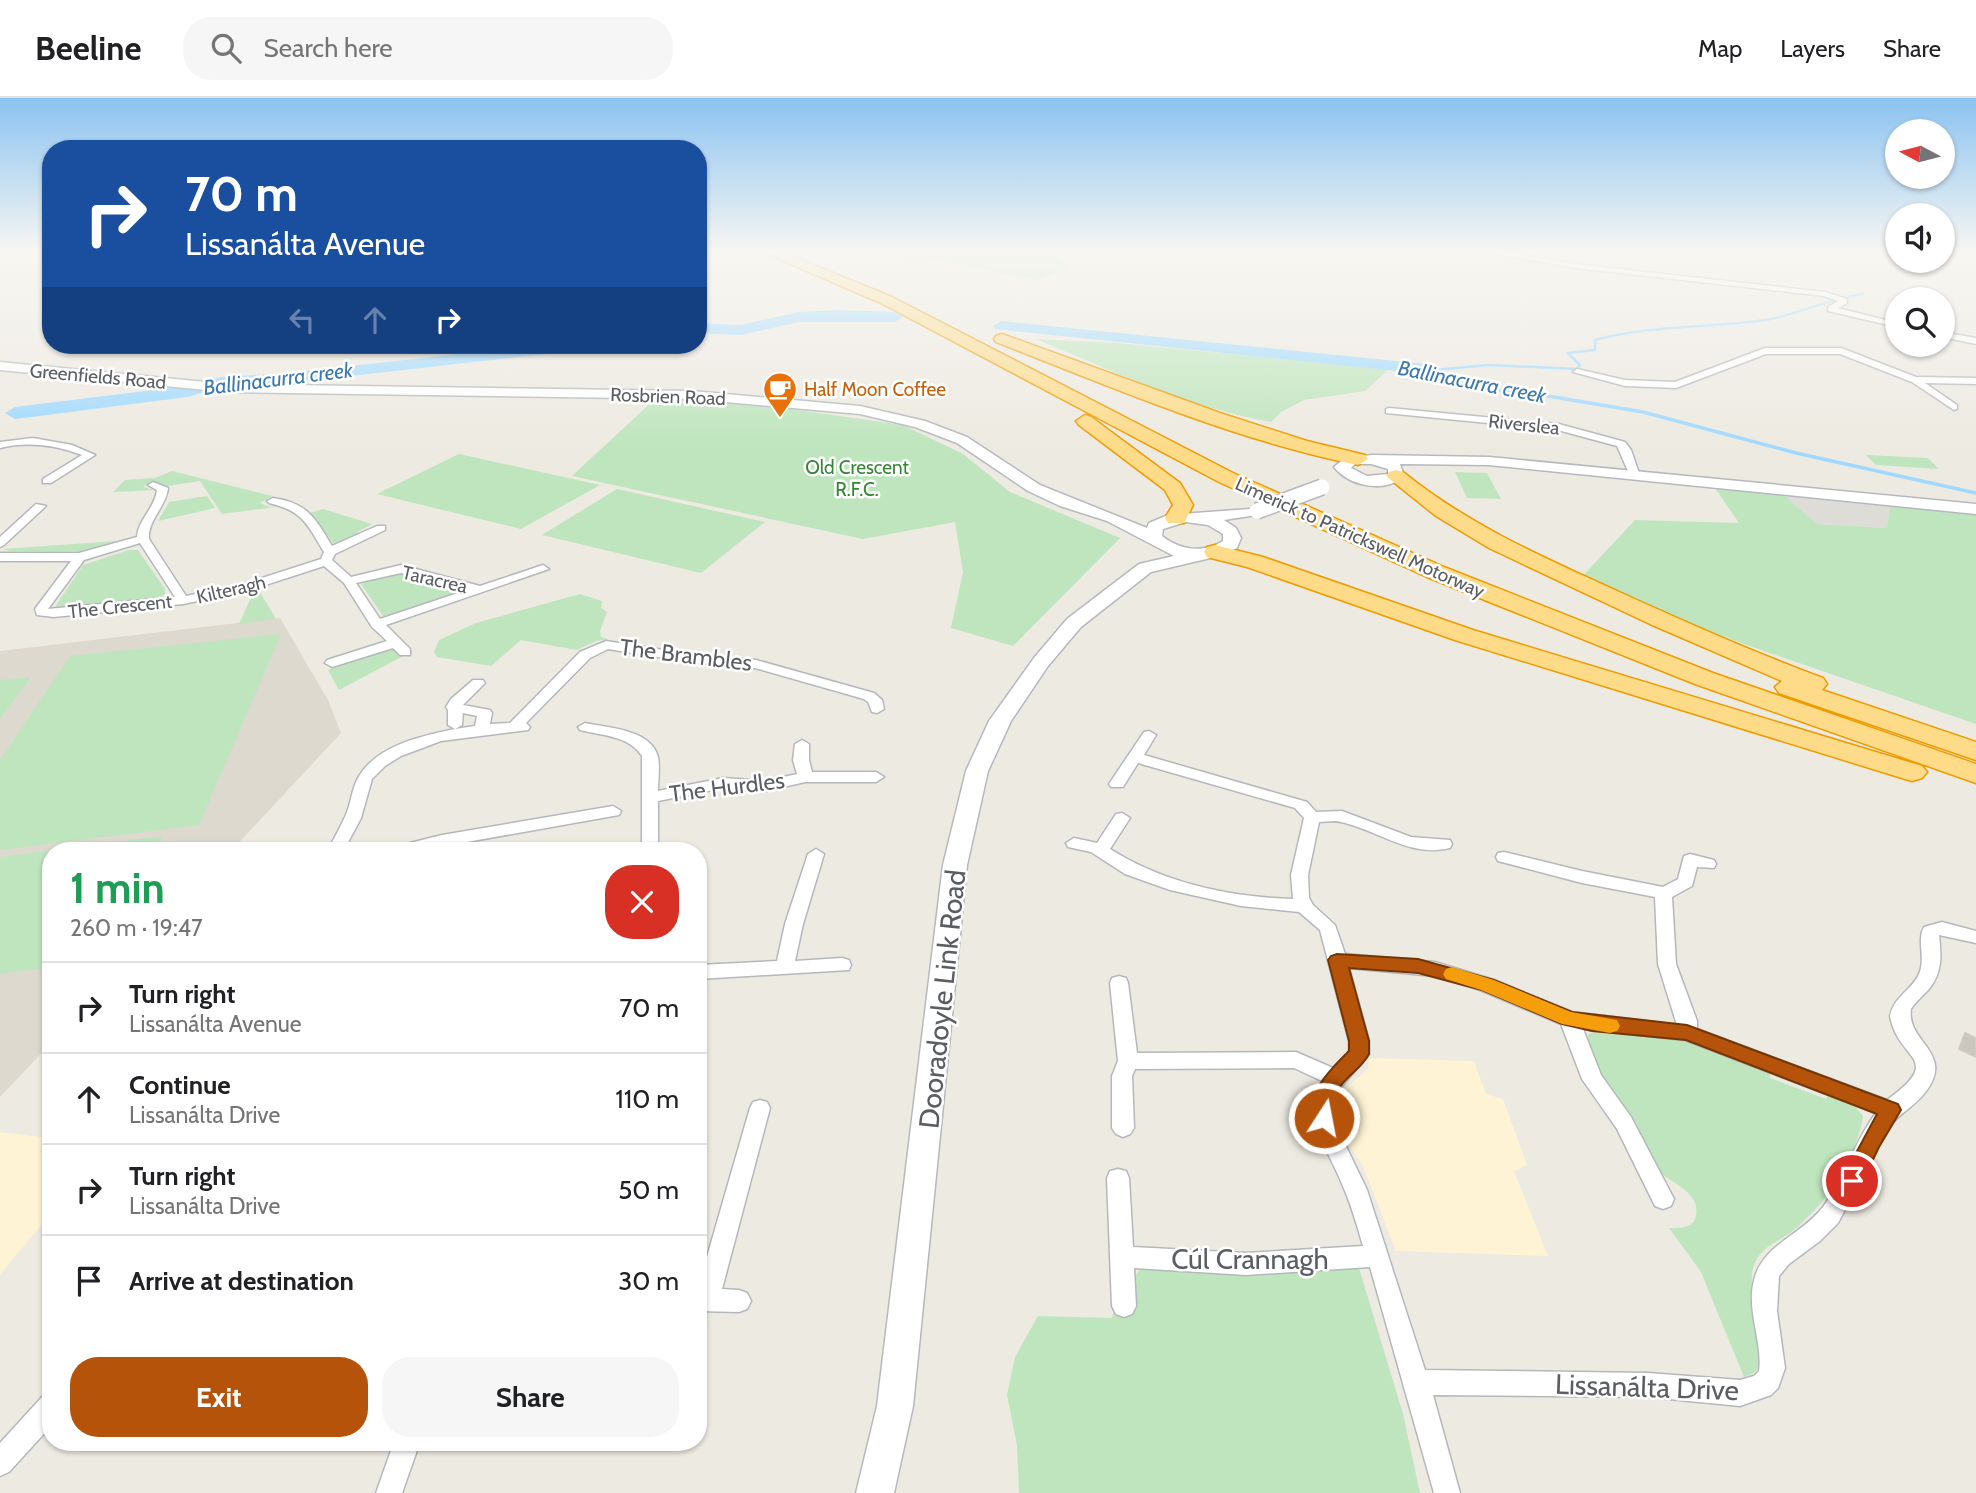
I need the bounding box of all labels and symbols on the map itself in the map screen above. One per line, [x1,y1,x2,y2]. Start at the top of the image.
north arrow [1885,119,1955,189]
water label: Ballinacurra creek [1396,355,1549,408]
water label: Ballinacurra creek [202,357,355,400]
street label: Greenfields Road [29,359,167,394]
cafe icon: Half Moon Coffee [761,370,799,419]
place label: Half Moon Coffee [804,378,946,401]
street label: Rosbrien Road [610,383,726,410]
street label: Riverslea [1487,409,1561,440]
park label: Old Crescent R.F.C. [805,456,909,501]
street label: Limerick to Patrickswell Motorway [1232,472,1488,603]
street label: Taracrea [400,561,470,598]
street label: Kilteragh [194,570,268,609]
street label: The Crescent [67,590,174,623]
street label: The Brambles [618,633,754,677]
street label: The Hurdles [668,766,786,808]
street label: Dooradoyle Link Road [911,868,973,1130]
position arrow [1287,1081,1361,1155]
pin [1822,1151,1882,1211]
street label: Cúl Crannagh [1171,1242,1329,1276]
street label: Lissanálta Drive [1554,1367,1740,1407]

